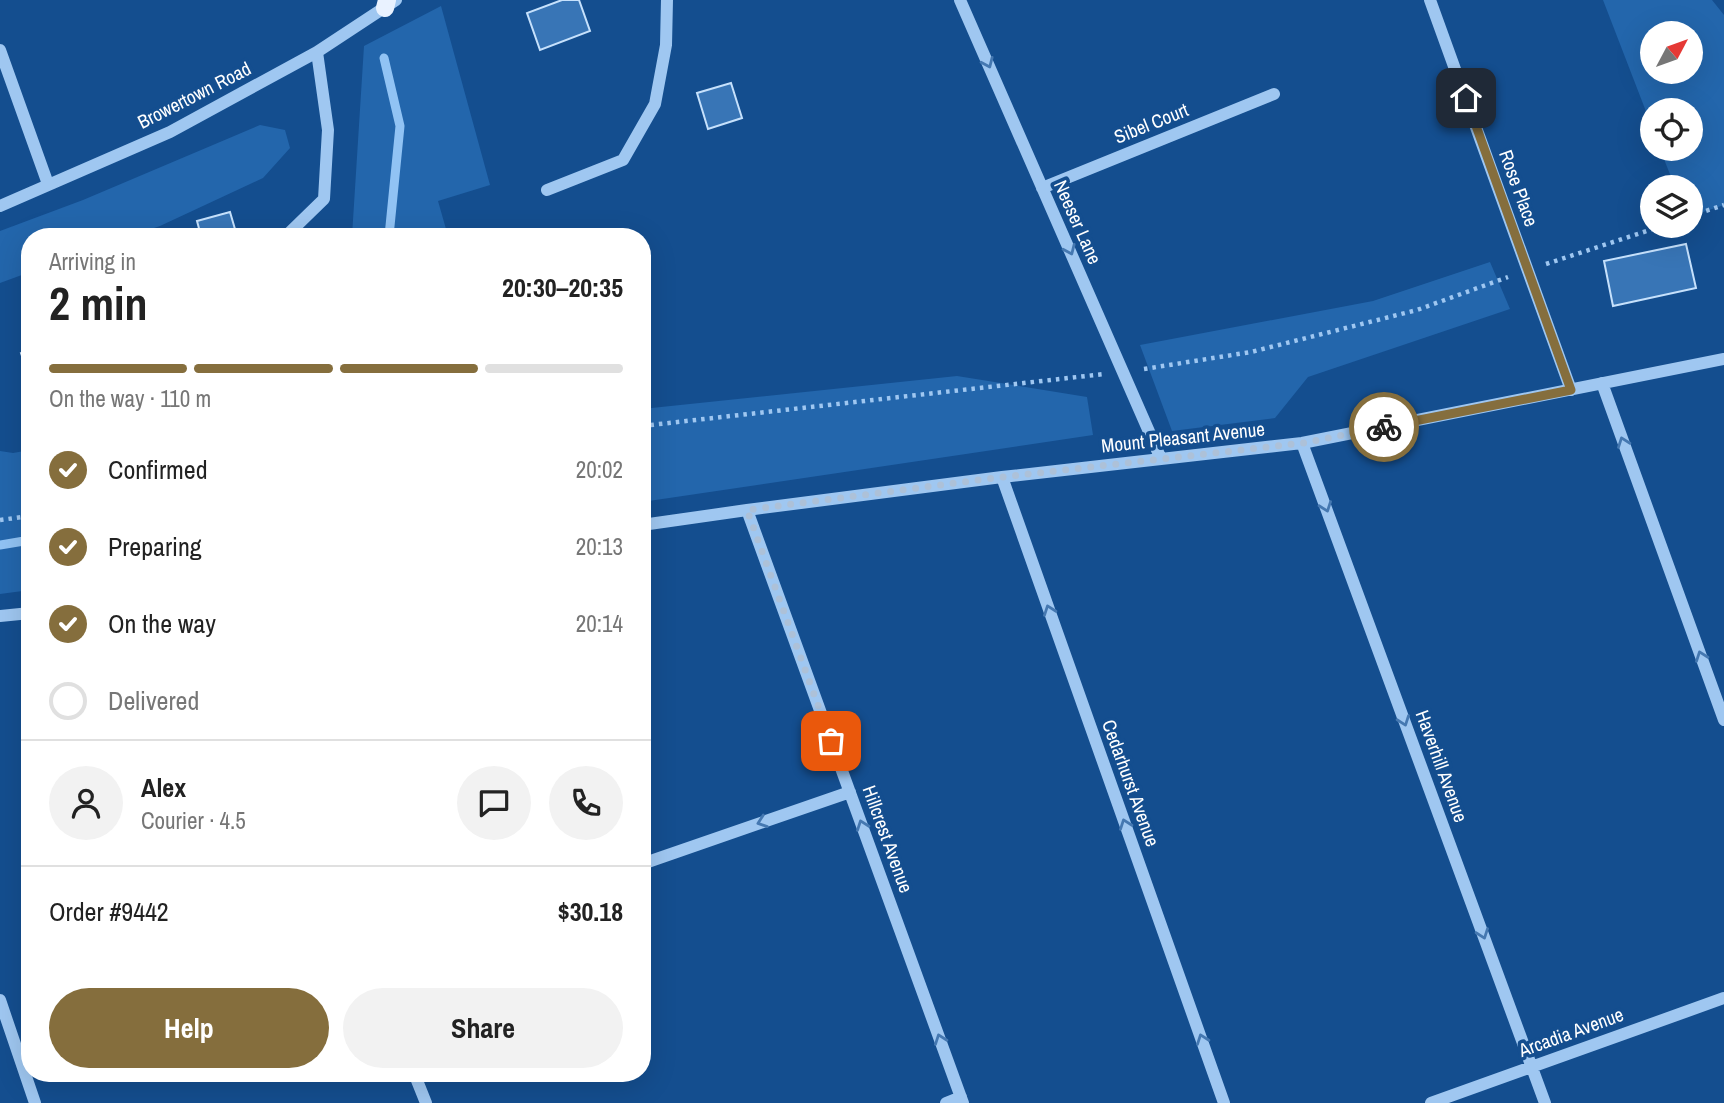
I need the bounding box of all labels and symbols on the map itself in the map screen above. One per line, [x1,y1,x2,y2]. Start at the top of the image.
north arrow [1640,21,1703,84]
street label: Browertown Road [133,55,255,135]
one-way arrow [980,55,994,68]
pin [1436,68,1496,128]
street label: Sibel Court [1110,96,1193,150]
street label: Rose Place [1493,146,1545,230]
street label: Neeser Lane [1048,176,1108,268]
one-way arrow [1062,243,1076,255]
courier [1349,392,1419,462]
street label: Mount Pleasant Avenue [1100,415,1266,459]
one-way arrow [1618,437,1632,449]
one-way arrow [1318,500,1332,513]
one-way arrow [1043,604,1057,617]
one-way arrow [1695,651,1709,663]
street label: Haverhill Avenue [1410,706,1474,826]
pin [801,711,861,771]
one-way arrow [1396,714,1410,726]
street label: Cedarhurst Avenue [1096,716,1166,850]
street label: Hillcrest Avenue [857,782,919,896]
one-way arrow [757,814,769,828]
one-way arrow [1119,819,1133,831]
one-way arrow [856,820,870,832]
one-way arrow [1475,928,1489,940]
street label: Arcadia Avenue [1514,1001,1627,1063]
one-way arrow [934,1033,948,1045]
one-way arrow [1196,1033,1210,1045]

